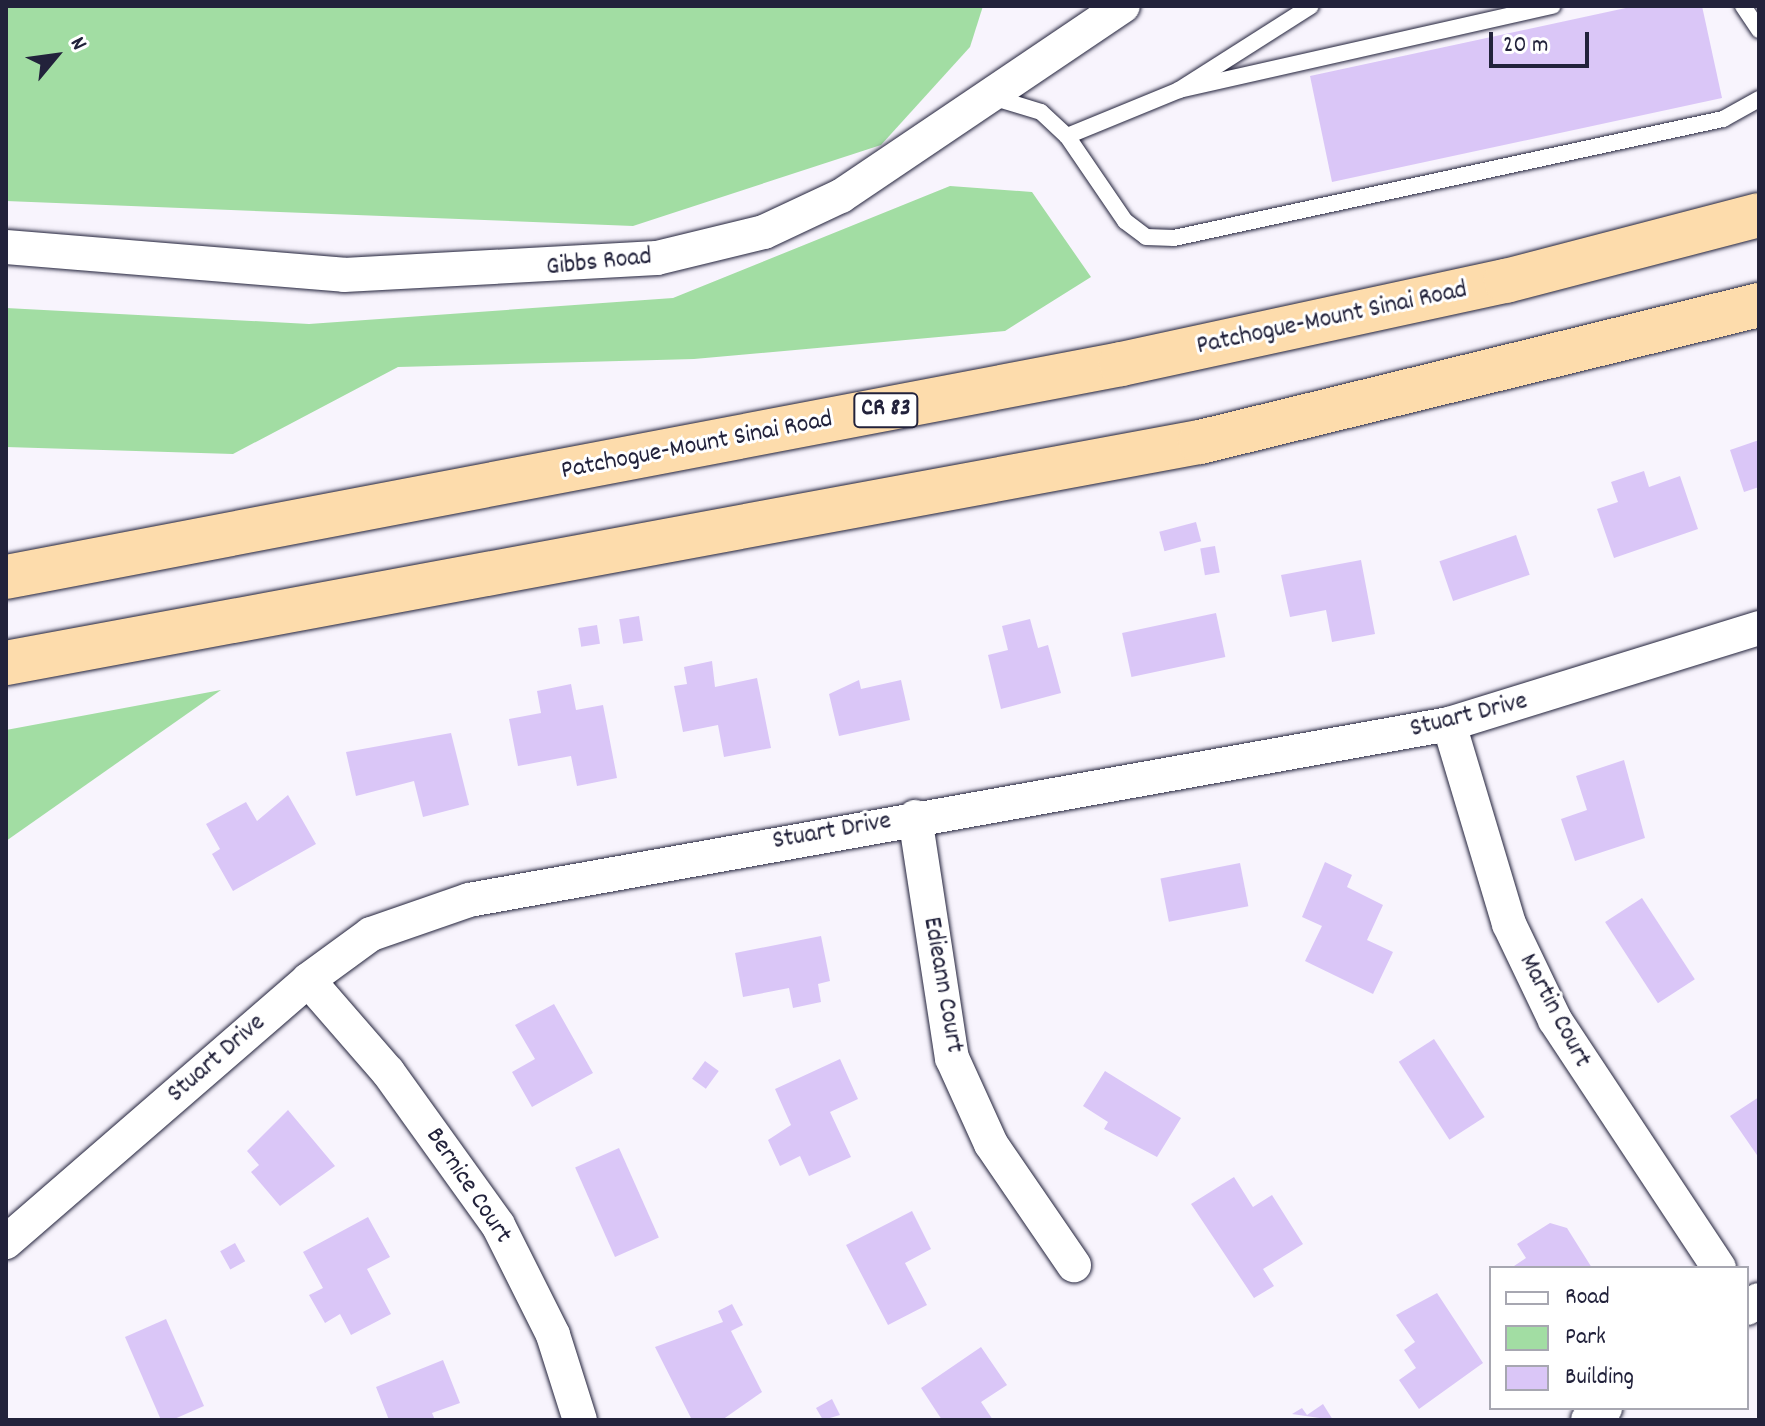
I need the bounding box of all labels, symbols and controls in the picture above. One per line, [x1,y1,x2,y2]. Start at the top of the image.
north arrow [16,16,96,96]
scale bar [1493,16,1593,66]
text: 20 m [1503,29,1549,63]
text: N [61,32,94,56]
street label: Gibbs Road [545,242,653,284]
street label: Patchogue-Mount Sinai Road [1194,275,1470,363]
road number: CR 83 [852,390,920,430]
street label: Patchogue-Mount Sinai Road [559,404,835,488]
street label: Stuart Drive [1407,686,1531,746]
street label: Stuart Drive [770,806,894,858]
street label: Edieann Court [915,915,969,1055]
street label: Martin Court [1511,949,1597,1073]
street label: Stuart Drive [162,1008,272,1110]
street label: Bernice Court [418,1122,518,1250]
legend [1489,1266,1749,1410]
text: Road [1565,1281,1610,1315]
text: Park [1565,1321,1606,1355]
text: Building [1565,1361,1634,1395]

